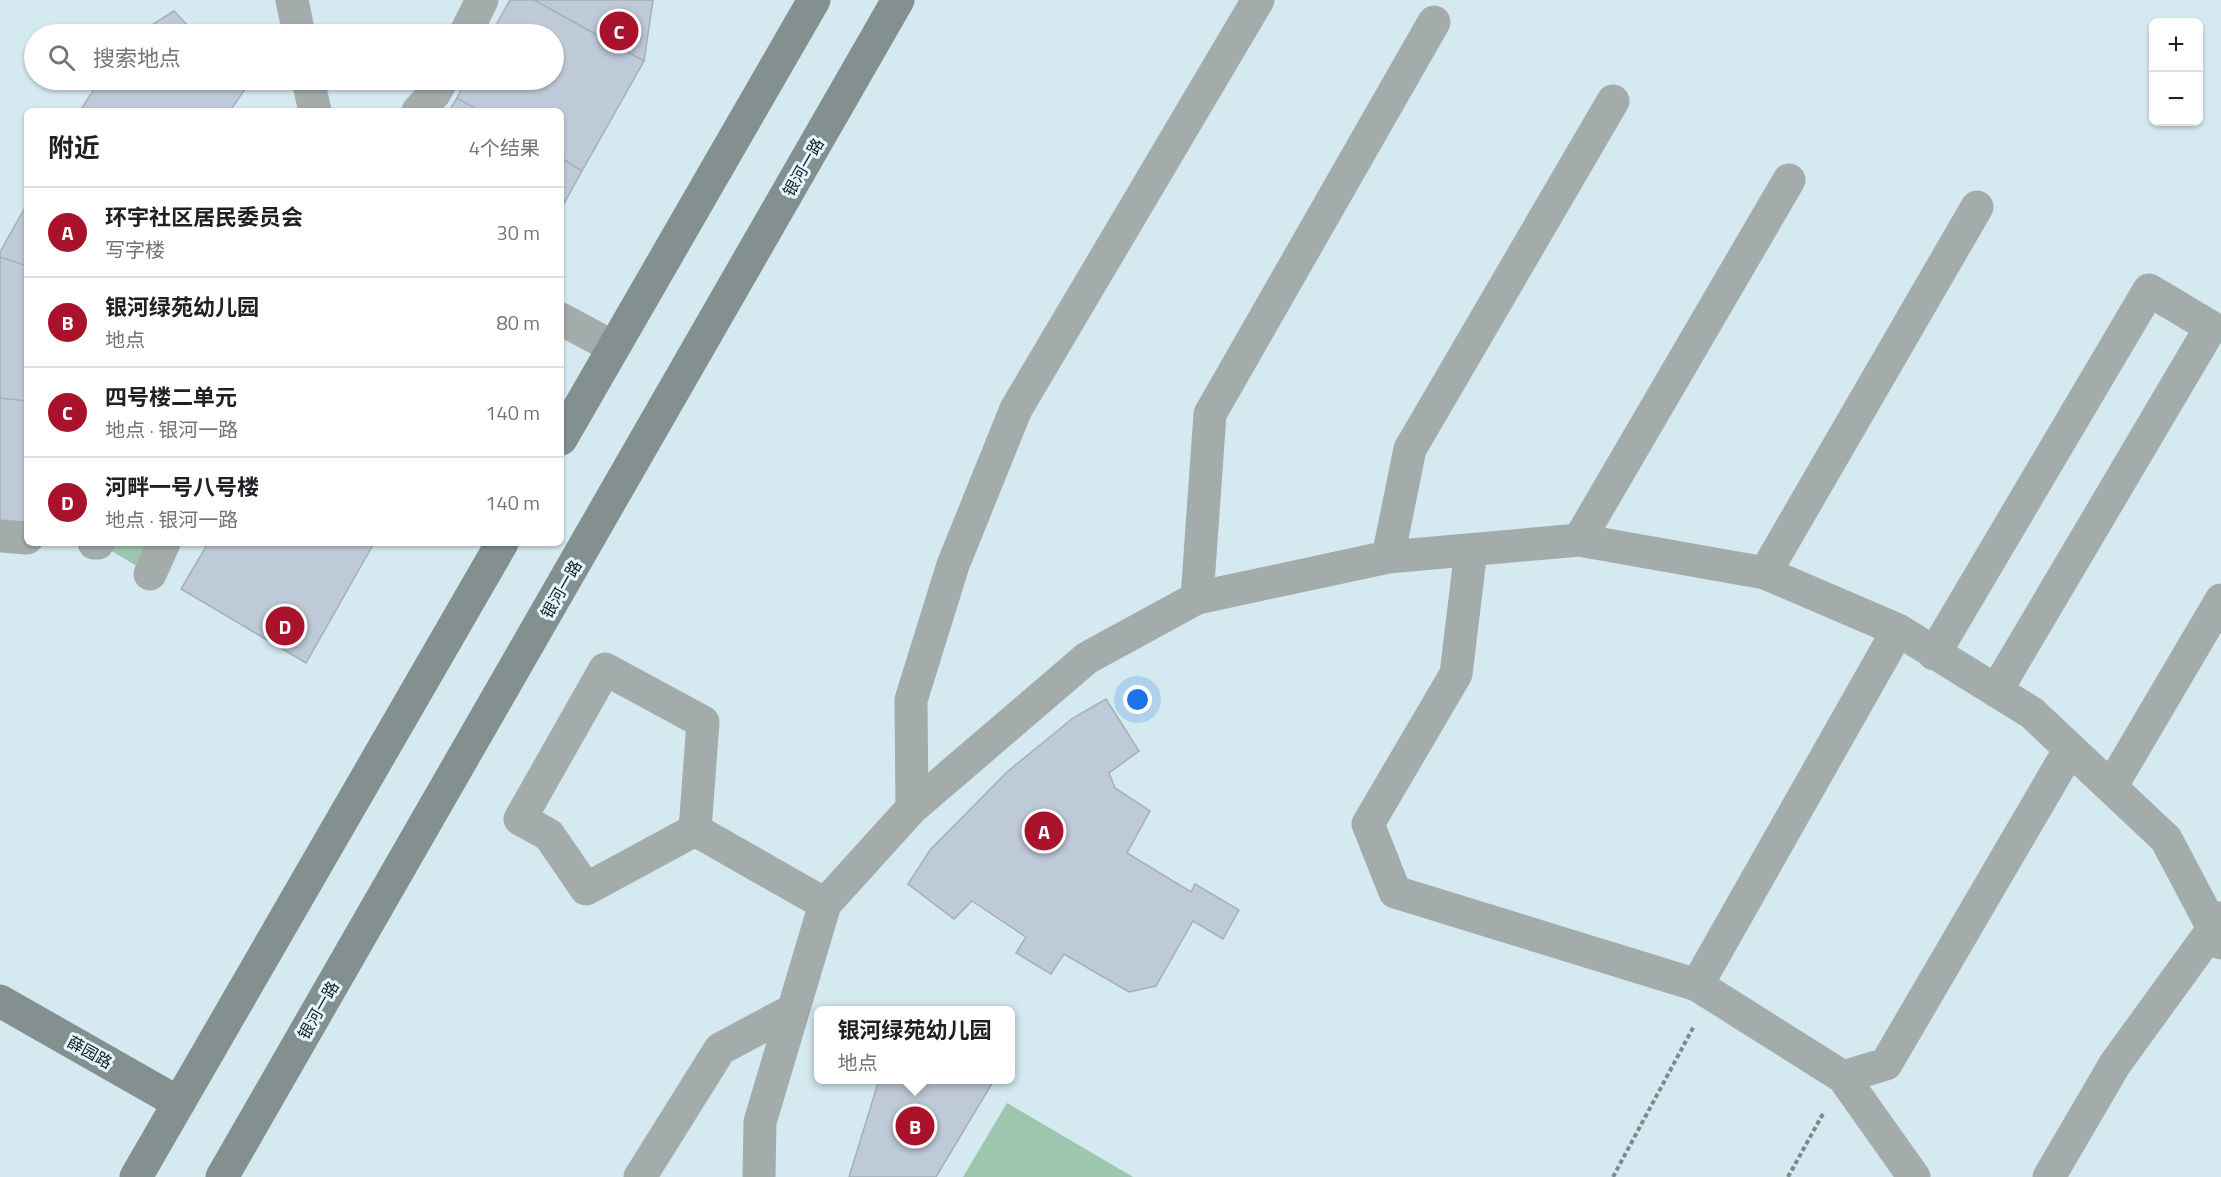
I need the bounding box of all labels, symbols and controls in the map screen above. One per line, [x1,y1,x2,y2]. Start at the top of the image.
pin: C [600,9,638,54]
map controls [2149,18,2203,126]
button: + [2149,18,2203,72]
search box [24,24,564,90]
icon: search [45,41,78,74]
text: 搜索地点 [93,41,181,75]
button: − [2149,72,2203,126]
text: 附近 [48,128,100,167]
text: 4个结果 [469,132,540,163]
street label: 银河一路 [777,133,829,201]
text: 环宇社区居民委员会 [105,200,303,234]
text: A [61,217,74,248]
text: 30 m [496,217,540,248]
text: 写字楼 [105,234,165,265]
text: 银河绿苑幼儿园 [105,290,259,324]
text: B [61,307,74,338]
text: 80 m [496,307,540,338]
text: 地点 [105,324,145,355]
text: 四号楼二单元 [105,380,237,414]
text: C [62,397,73,428]
text: 140 m [485,397,540,428]
text: 地点 · 银河一路 [105,414,238,445]
text: 河畔一号八号楼 [105,470,259,504]
text: D [61,487,74,518]
text: 140 m [485,487,540,518]
text: 地点 · 银河一路 [105,504,238,535]
street label: 银河一路 [535,555,587,623]
pin: D [266,604,304,648]
your location [1123,685,1152,714]
pin: A [1024,808,1064,854]
street label: 银河一路 [292,976,344,1044]
popup [814,1006,1015,1084]
text: 银河绿苑幼儿园 [837,1013,992,1047]
street label: 薛园路 [63,1030,117,1074]
text: 地点 [837,1047,877,1078]
pin: B [896,1104,934,1148]

